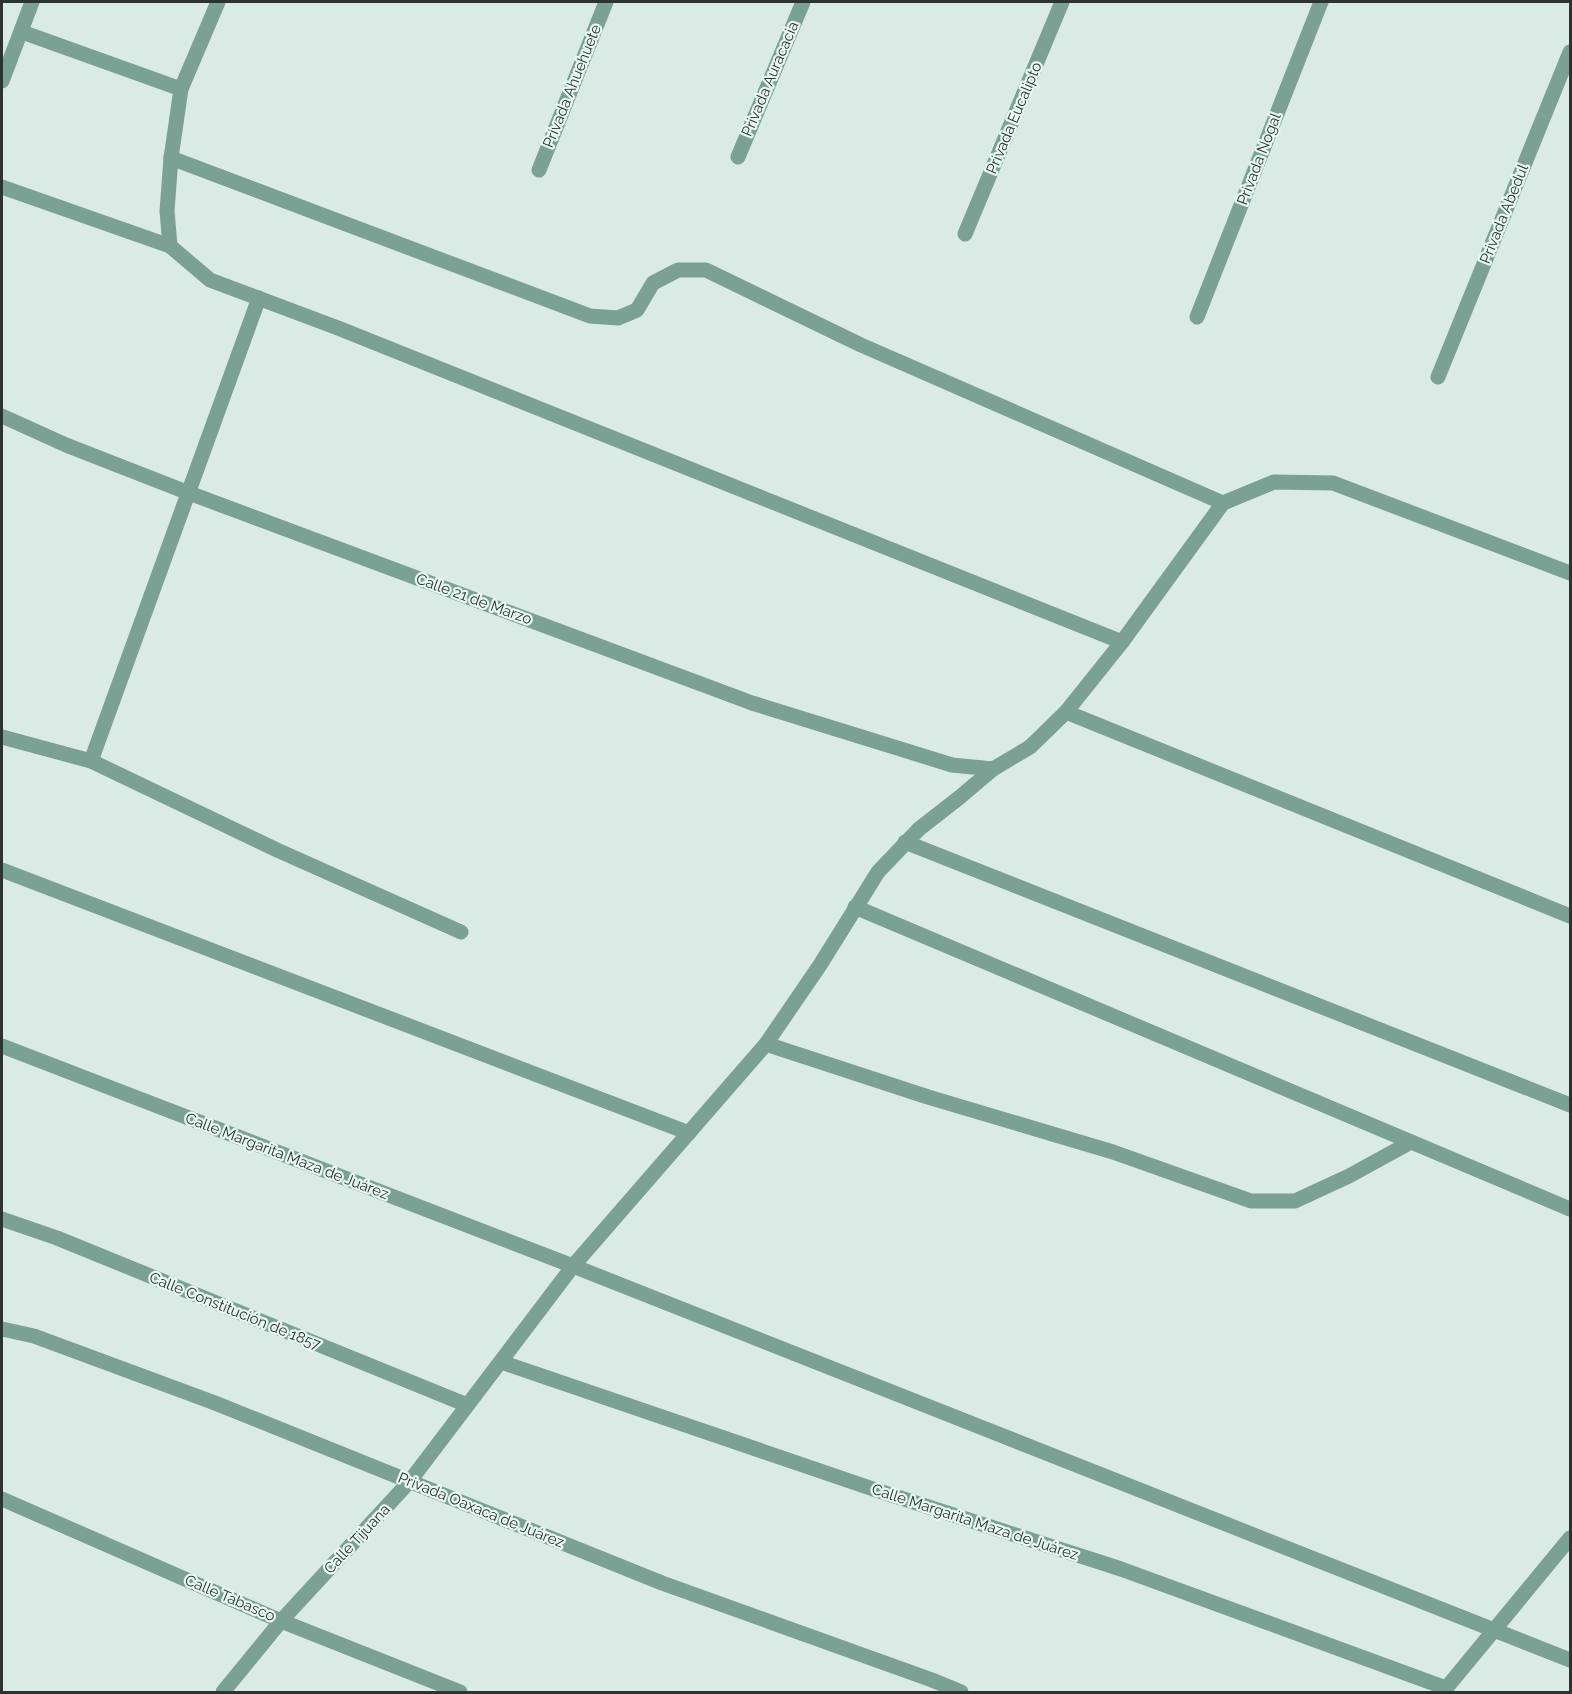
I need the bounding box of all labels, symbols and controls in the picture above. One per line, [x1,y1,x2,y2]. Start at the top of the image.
street label: Privada Auracacia [738,19,802,139]
street label: Privada Ahuehuete [539,22,605,150]
street label: Privada Eucalipto [982,59,1046,177]
street label: Privada Nogal [1233,110,1285,208]
street label: Privada Abedul [1476,161,1532,266]
street label: Calle 21 de Marzo [414,570,534,628]
street label: Calle Margarita Maza de Juárez [183,1109,391,1203]
street label: Calle Constitución de 1857 [147,1268,323,1354]
street label: Privada Oaxaca de Juárez [395,1468,567,1552]
street label: Calle Margarita Maza de Juárez [869,1480,1081,1564]
street label: Calle Tijuana [320,1500,394,1578]
street label: Calle Tabasco [182,1571,278,1625]

